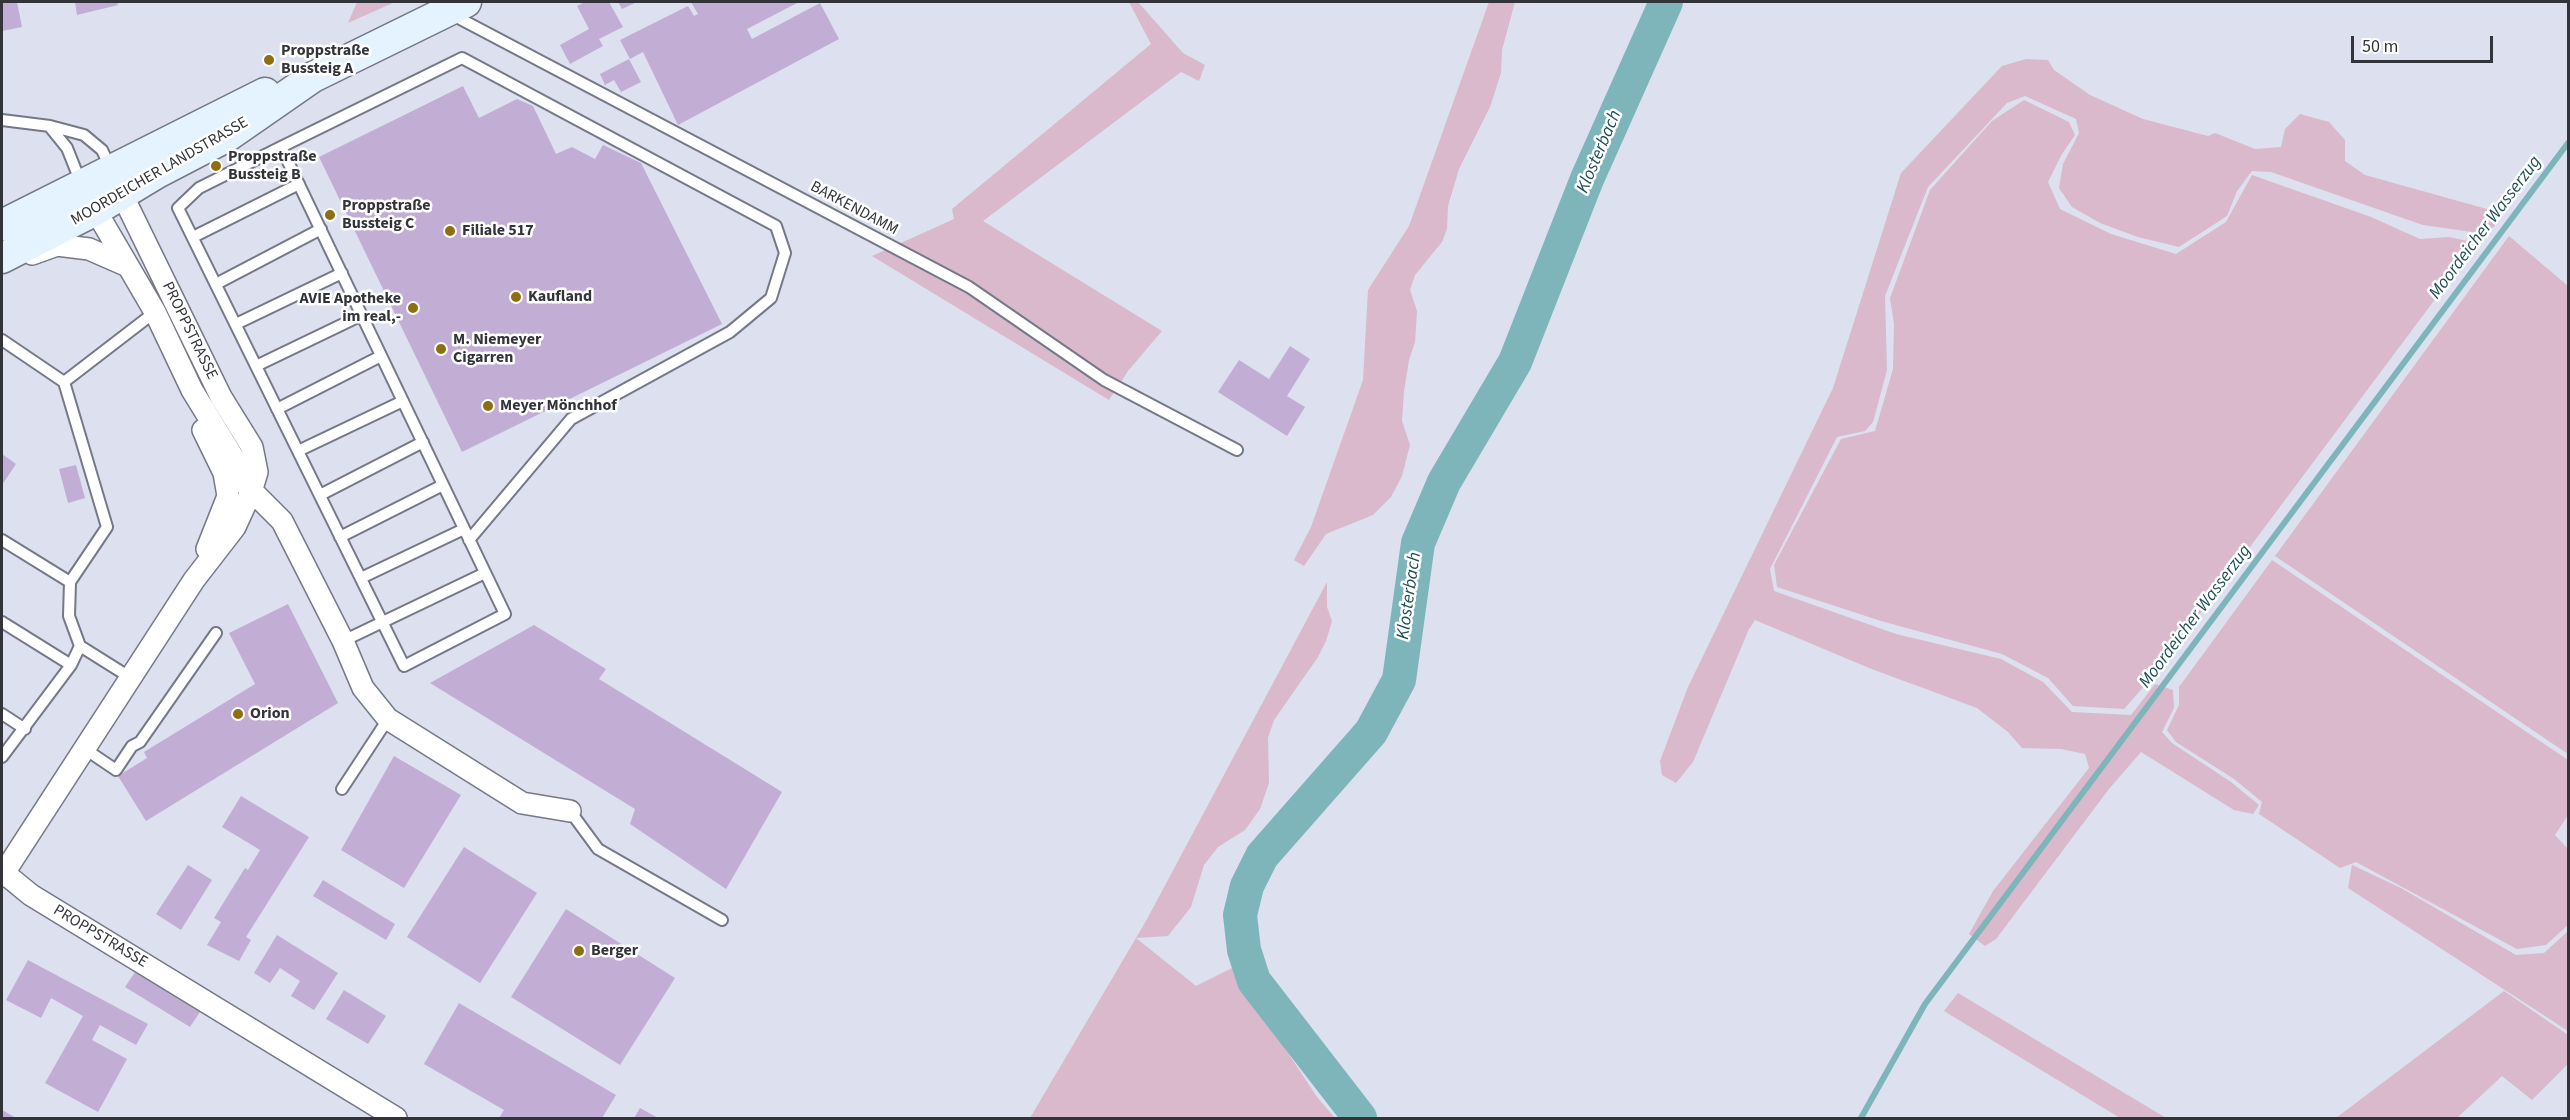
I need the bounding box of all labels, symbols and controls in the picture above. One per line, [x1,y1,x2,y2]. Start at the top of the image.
scale bar [2354,24,2496,62]
text: 50 m [2362,34,2398,59]
place label: Proppstraße Bussteig A [281,41,370,79]
marker: Proppstraße Bussteig A [262,53,276,67]
water label: Klosterbach [1573,107,1627,197]
street label: MOORDEICHER LANDSTRASSE [68,113,252,231]
place label: Proppstraße Bussteig B [228,147,317,185]
water label: Moordeicher Wasserzug [2425,152,2547,304]
marker: Proppstraße Bussteig B [209,159,223,173]
street label: BARKENDAMM [807,178,901,240]
place label: Proppstraße Bussteig C [342,196,431,234]
marker: Proppstraße Bussteig C [323,208,337,222]
place label: Filiale 517 [462,221,534,241]
marker: Filiale 517 [443,224,457,238]
street label: PROPPSTRASSE [157,279,221,383]
place label: Kaufland [528,287,592,307]
place label: AVIE Apotheke im real,- [299,289,401,327]
marker: Kaufland [509,290,523,304]
marker: AVIE Apotheke im real,- [406,301,420,315]
place label: M. Niemeyer Cigarren [453,330,541,368]
marker: M. Niemeyer Cigarren [434,342,448,356]
place label: Meyer Mönchhof [500,396,617,416]
marker: Meyer Mönchhof [481,399,495,413]
water label: Moordeicher Wasserzug [2135,541,2257,693]
water label: Klosterbach [1393,551,1427,641]
place label: Orion [250,704,290,724]
marker: Orion [231,707,245,721]
street label: PROPPSTRASSE [49,901,151,973]
place label: Berger [591,941,638,961]
marker: Berger [572,944,586,958]

